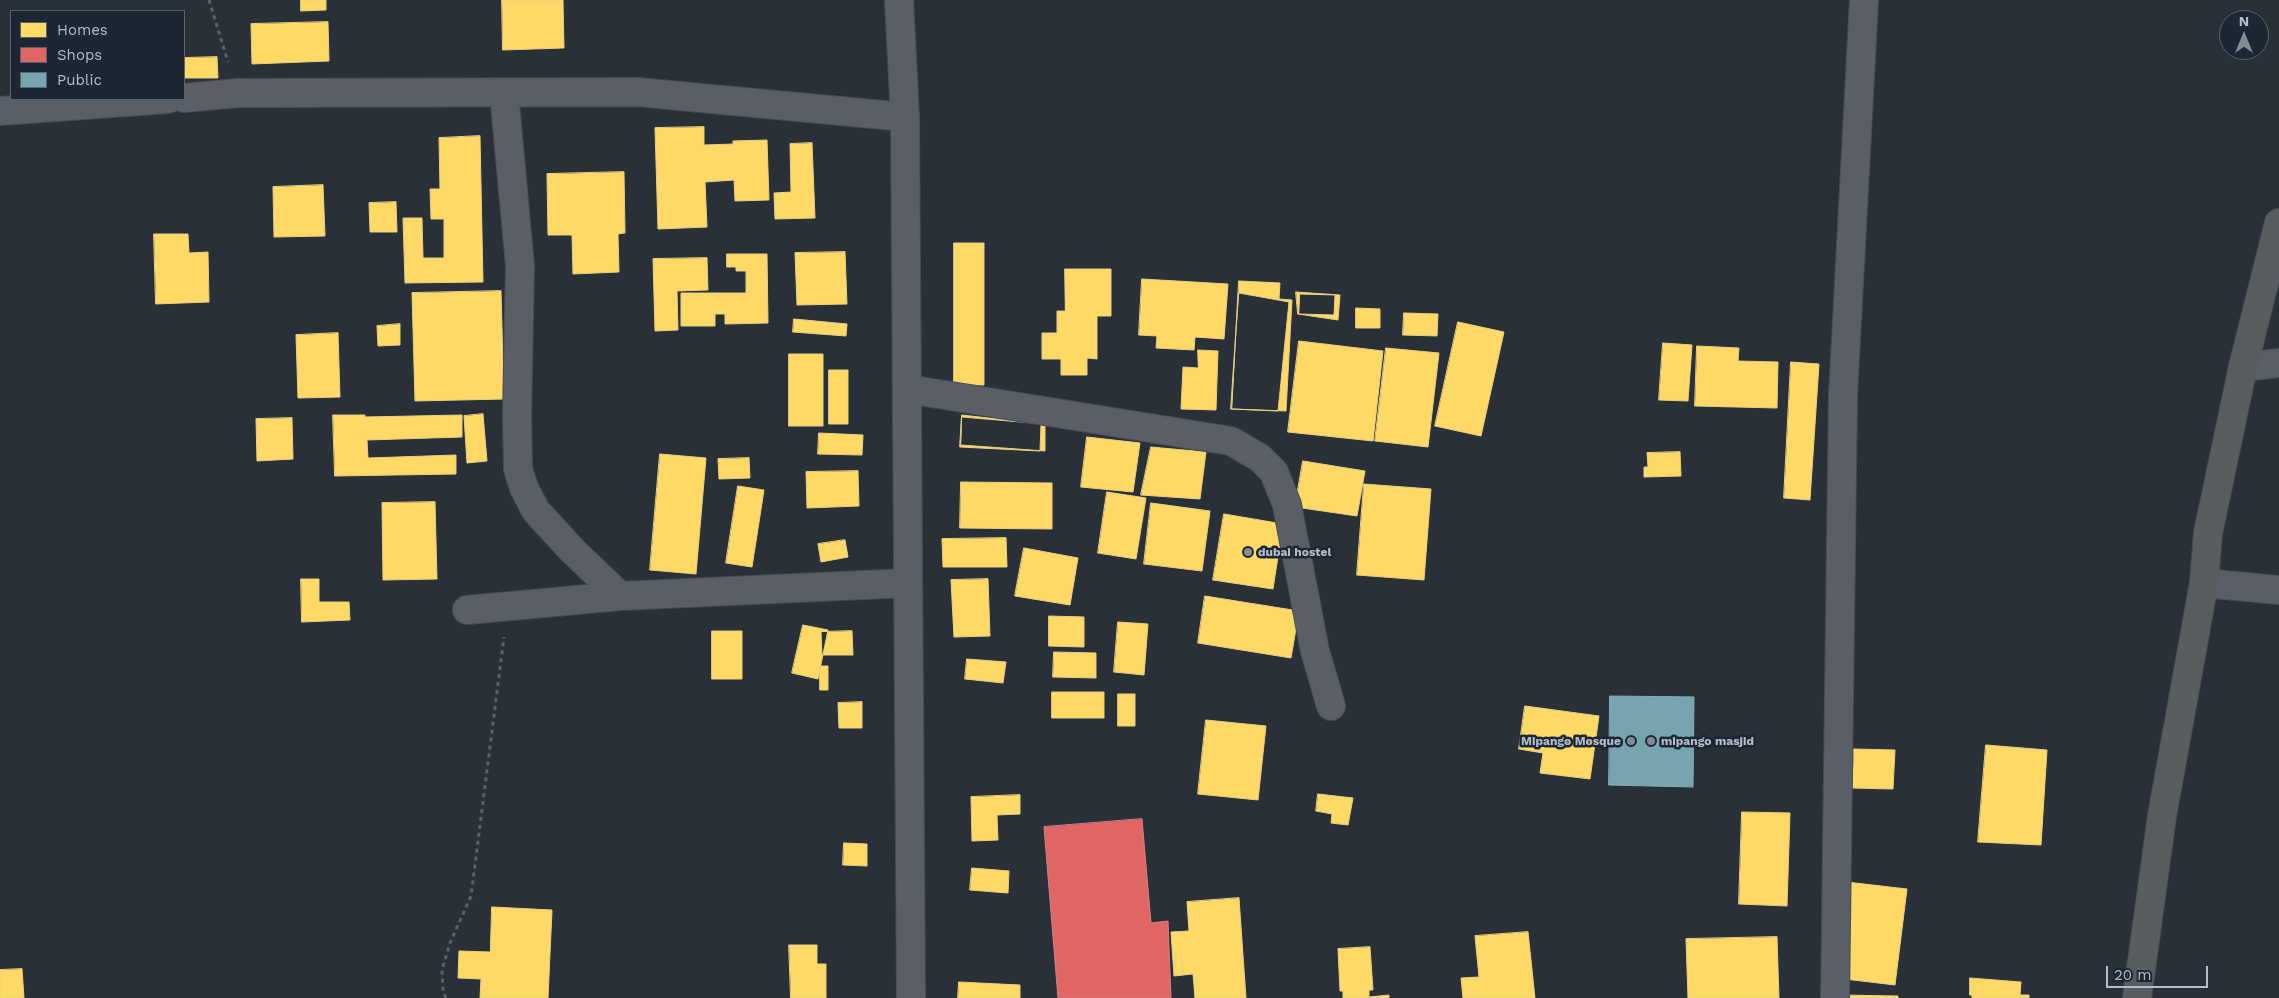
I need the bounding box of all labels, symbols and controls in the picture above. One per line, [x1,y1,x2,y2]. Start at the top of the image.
legend [10,10,185,100]
north arrow [2219,10,2269,60]
text: N [2239,13,2249,29]
text: Homes [57,21,108,39]
text: Shops [57,46,102,64]
text: Public [57,71,102,89]
place label: dubai hostel [1258,545,1331,559]
marker: dubai hostel [1242,546,1254,558]
place label: Mipango Mosque [1521,734,1621,748]
place label: mipango masjid [1661,734,1754,748]
marker: Mipango Mosque [1625,735,1637,747]
marker: mipango masjid [1645,735,1657,747]
scale bar [2109,956,2212,988]
text: 20 m [2114,966,2152,984]

